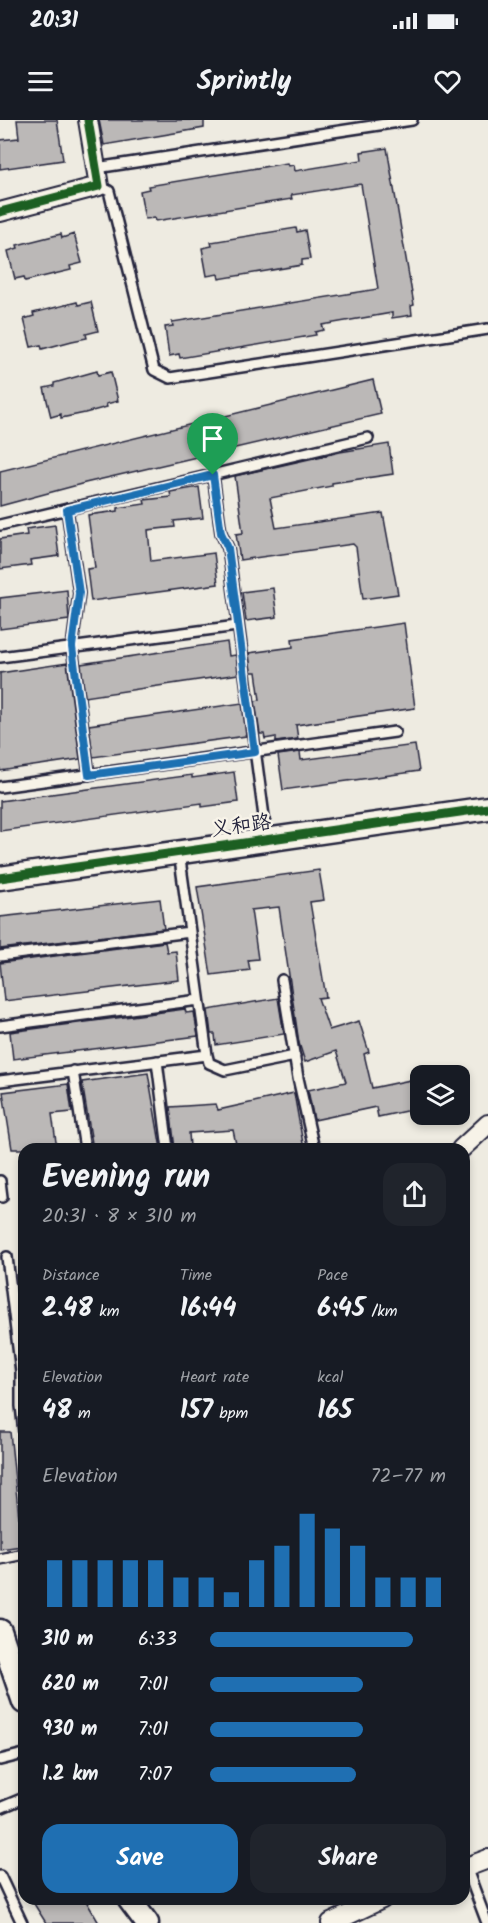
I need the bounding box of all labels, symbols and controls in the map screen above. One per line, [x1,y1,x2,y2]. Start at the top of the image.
text: 20:31 [30,4,78,39]
text: Sprintly [197,60,291,103]
icon: menu [24,65,57,98]
icon: heart [431,65,464,98]
pin [187,413,238,475]
icon: arrive [196,422,229,455]
street label: 义和路 [209,807,274,847]
map controls [410,1065,470,1125]
button: layers [410,1065,470,1125]
text: Evening run [42,1152,210,1205]
button: share [383,1163,446,1226]
text: 20:31 · 8 × 310 m [42,1201,197,1233]
text: Distance [42,1263,100,1288]
text: Time [180,1263,212,1288]
text: Pace [317,1263,348,1288]
text: 2.48 [42,1288,93,1330]
text: 16:44 [180,1288,236,1330]
text: 6:45 [317,1288,365,1330]
text: km [93,1299,120,1324]
text: /km [365,1299,397,1324]
text: Elevation [42,1365,103,1390]
text: Heart rate [180,1365,249,1390]
text: kcal [317,1365,343,1390]
text: 48 [42,1390,72,1432]
text: 157 [180,1390,213,1432]
text: 165 [317,1390,352,1432]
text: m [72,1401,91,1426]
text: bpm [213,1401,248,1426]
text: Elevation [42,1461,118,1493]
text: 72–77 m [371,1461,446,1493]
text: 310 m [42,1624,93,1656]
text: 6:33 [138,1624,177,1656]
text: 620 m [42,1669,99,1701]
text: 7:01 [138,1669,168,1701]
text: 930 m [42,1714,97,1746]
text: 7:01 [138,1714,168,1746]
text: 1.2 km [42,1759,98,1791]
text: 7:07 [138,1759,171,1791]
button: Save [42,1824,238,1893]
button: Share [250,1824,446,1893]

